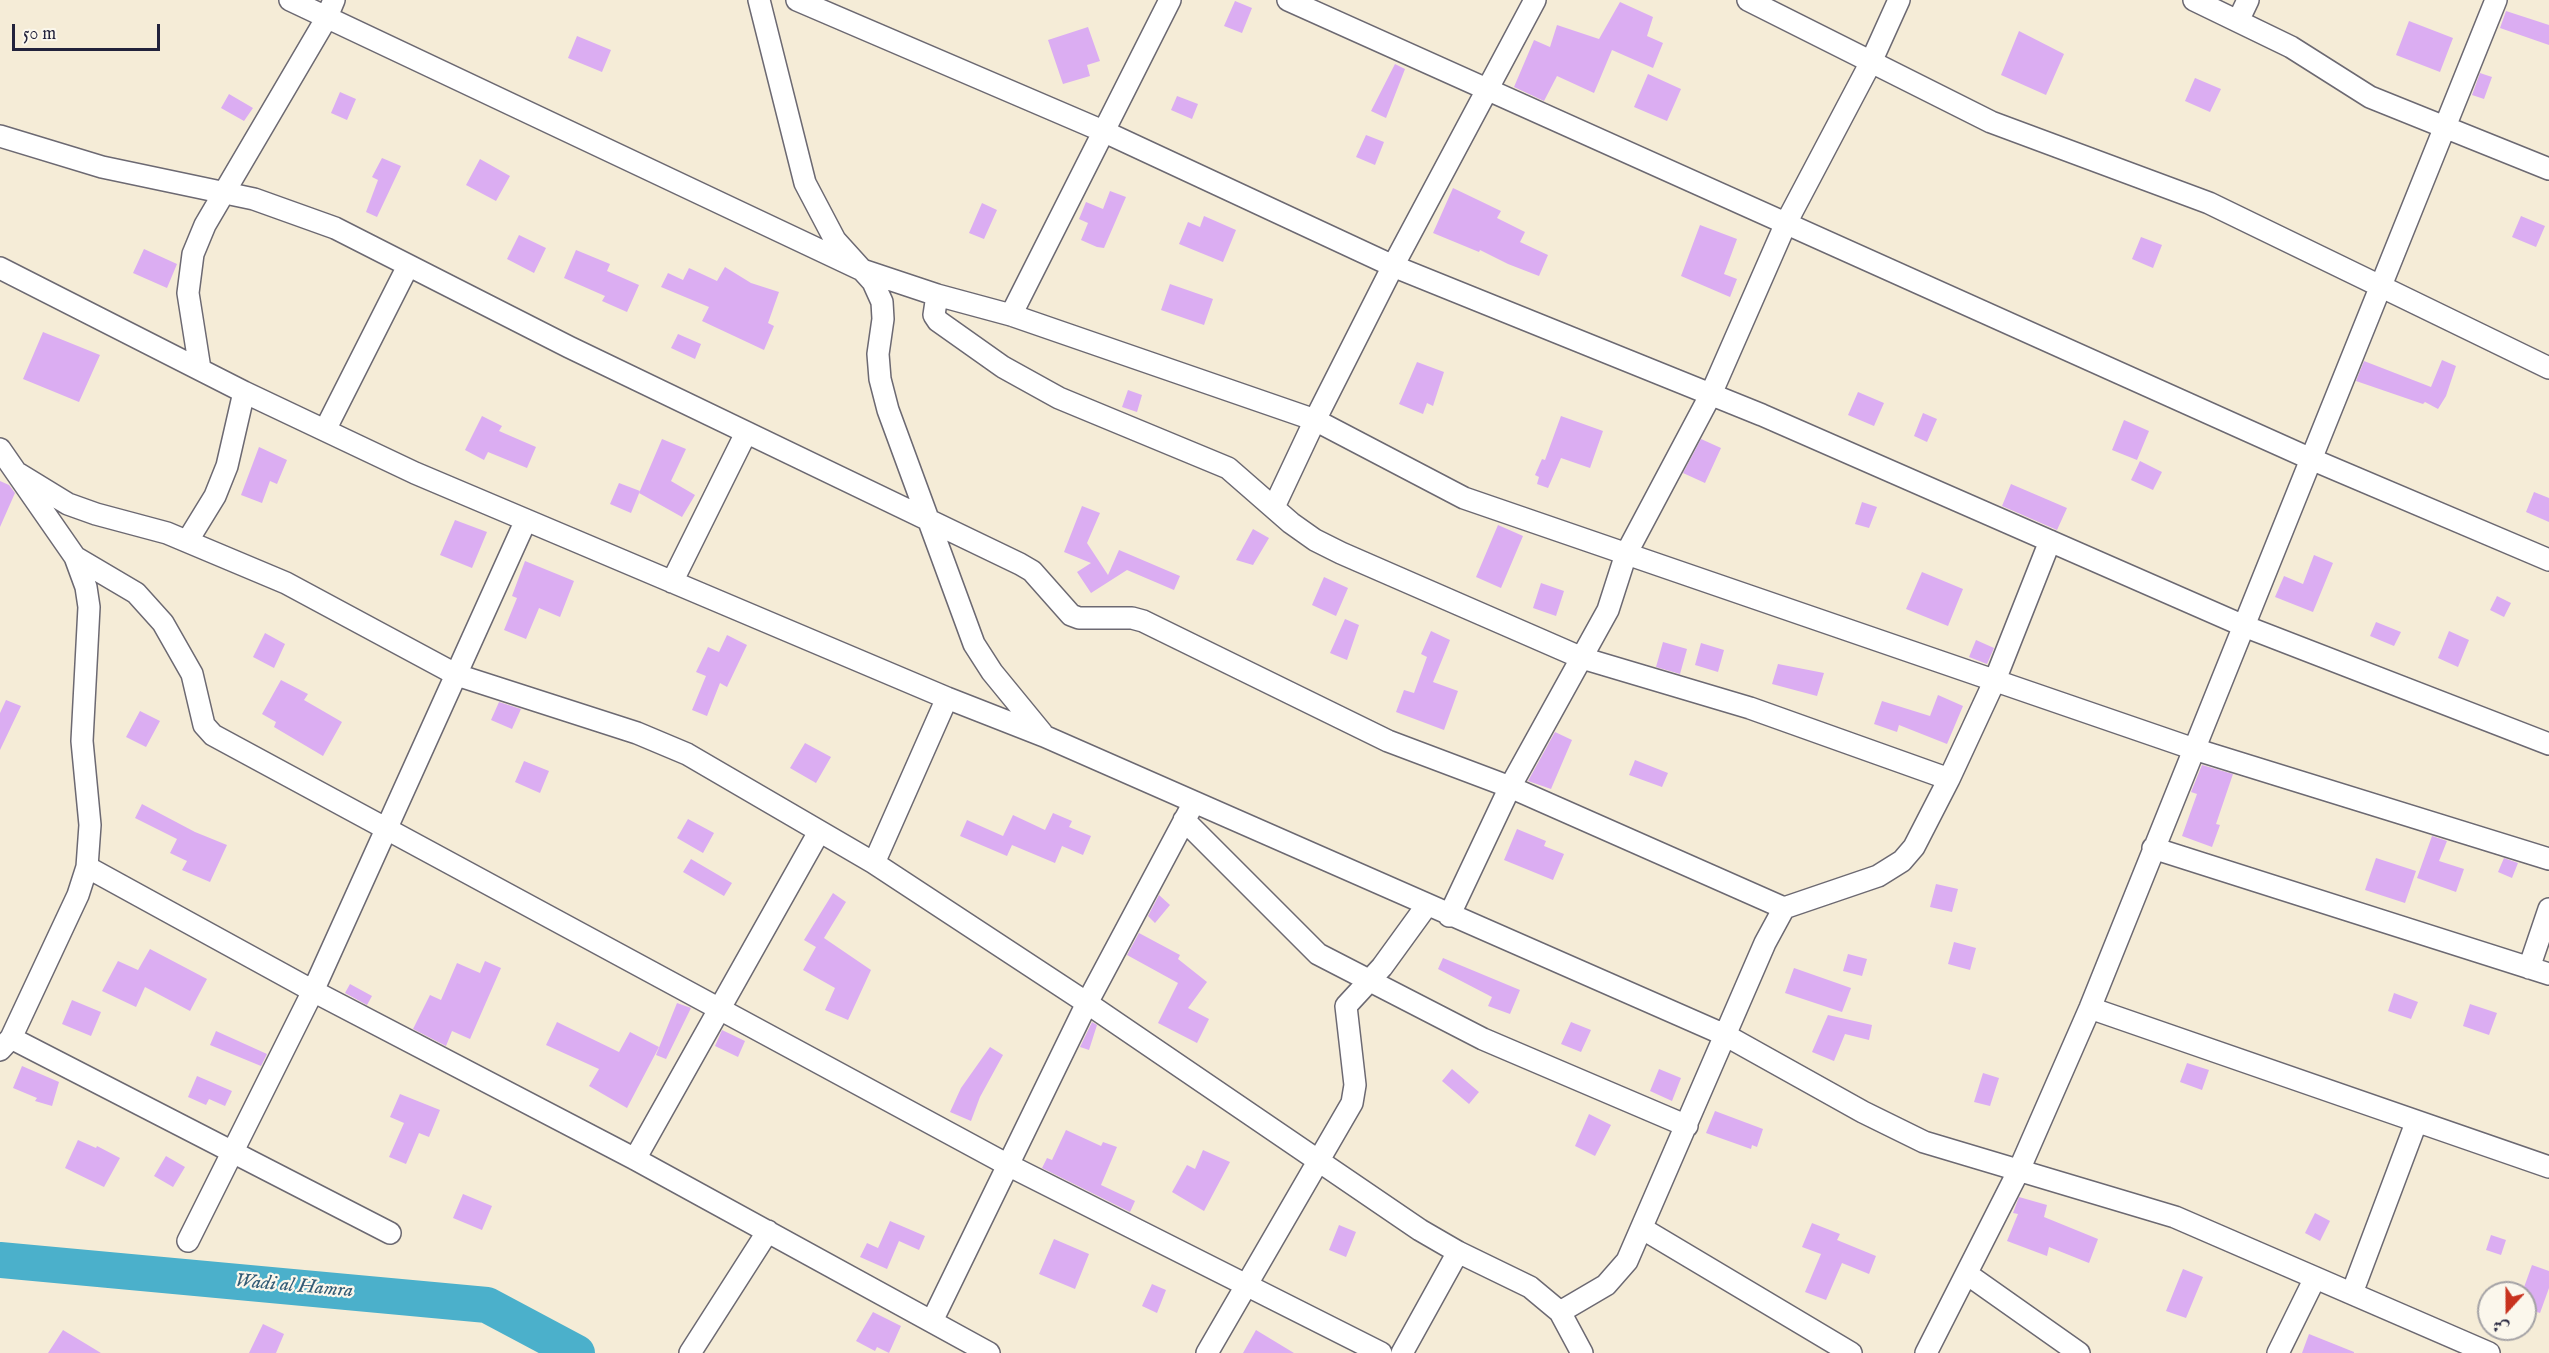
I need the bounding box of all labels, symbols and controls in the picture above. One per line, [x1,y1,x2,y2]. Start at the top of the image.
scale bar [15,12,164,50]
text: 50 m [23,23,56,46]
water label: Wadi al Hamra [234,1270,354,1304]
north arrow [2477,1281,2537,1341]
text: ش [2490,1314,2512,1338]

